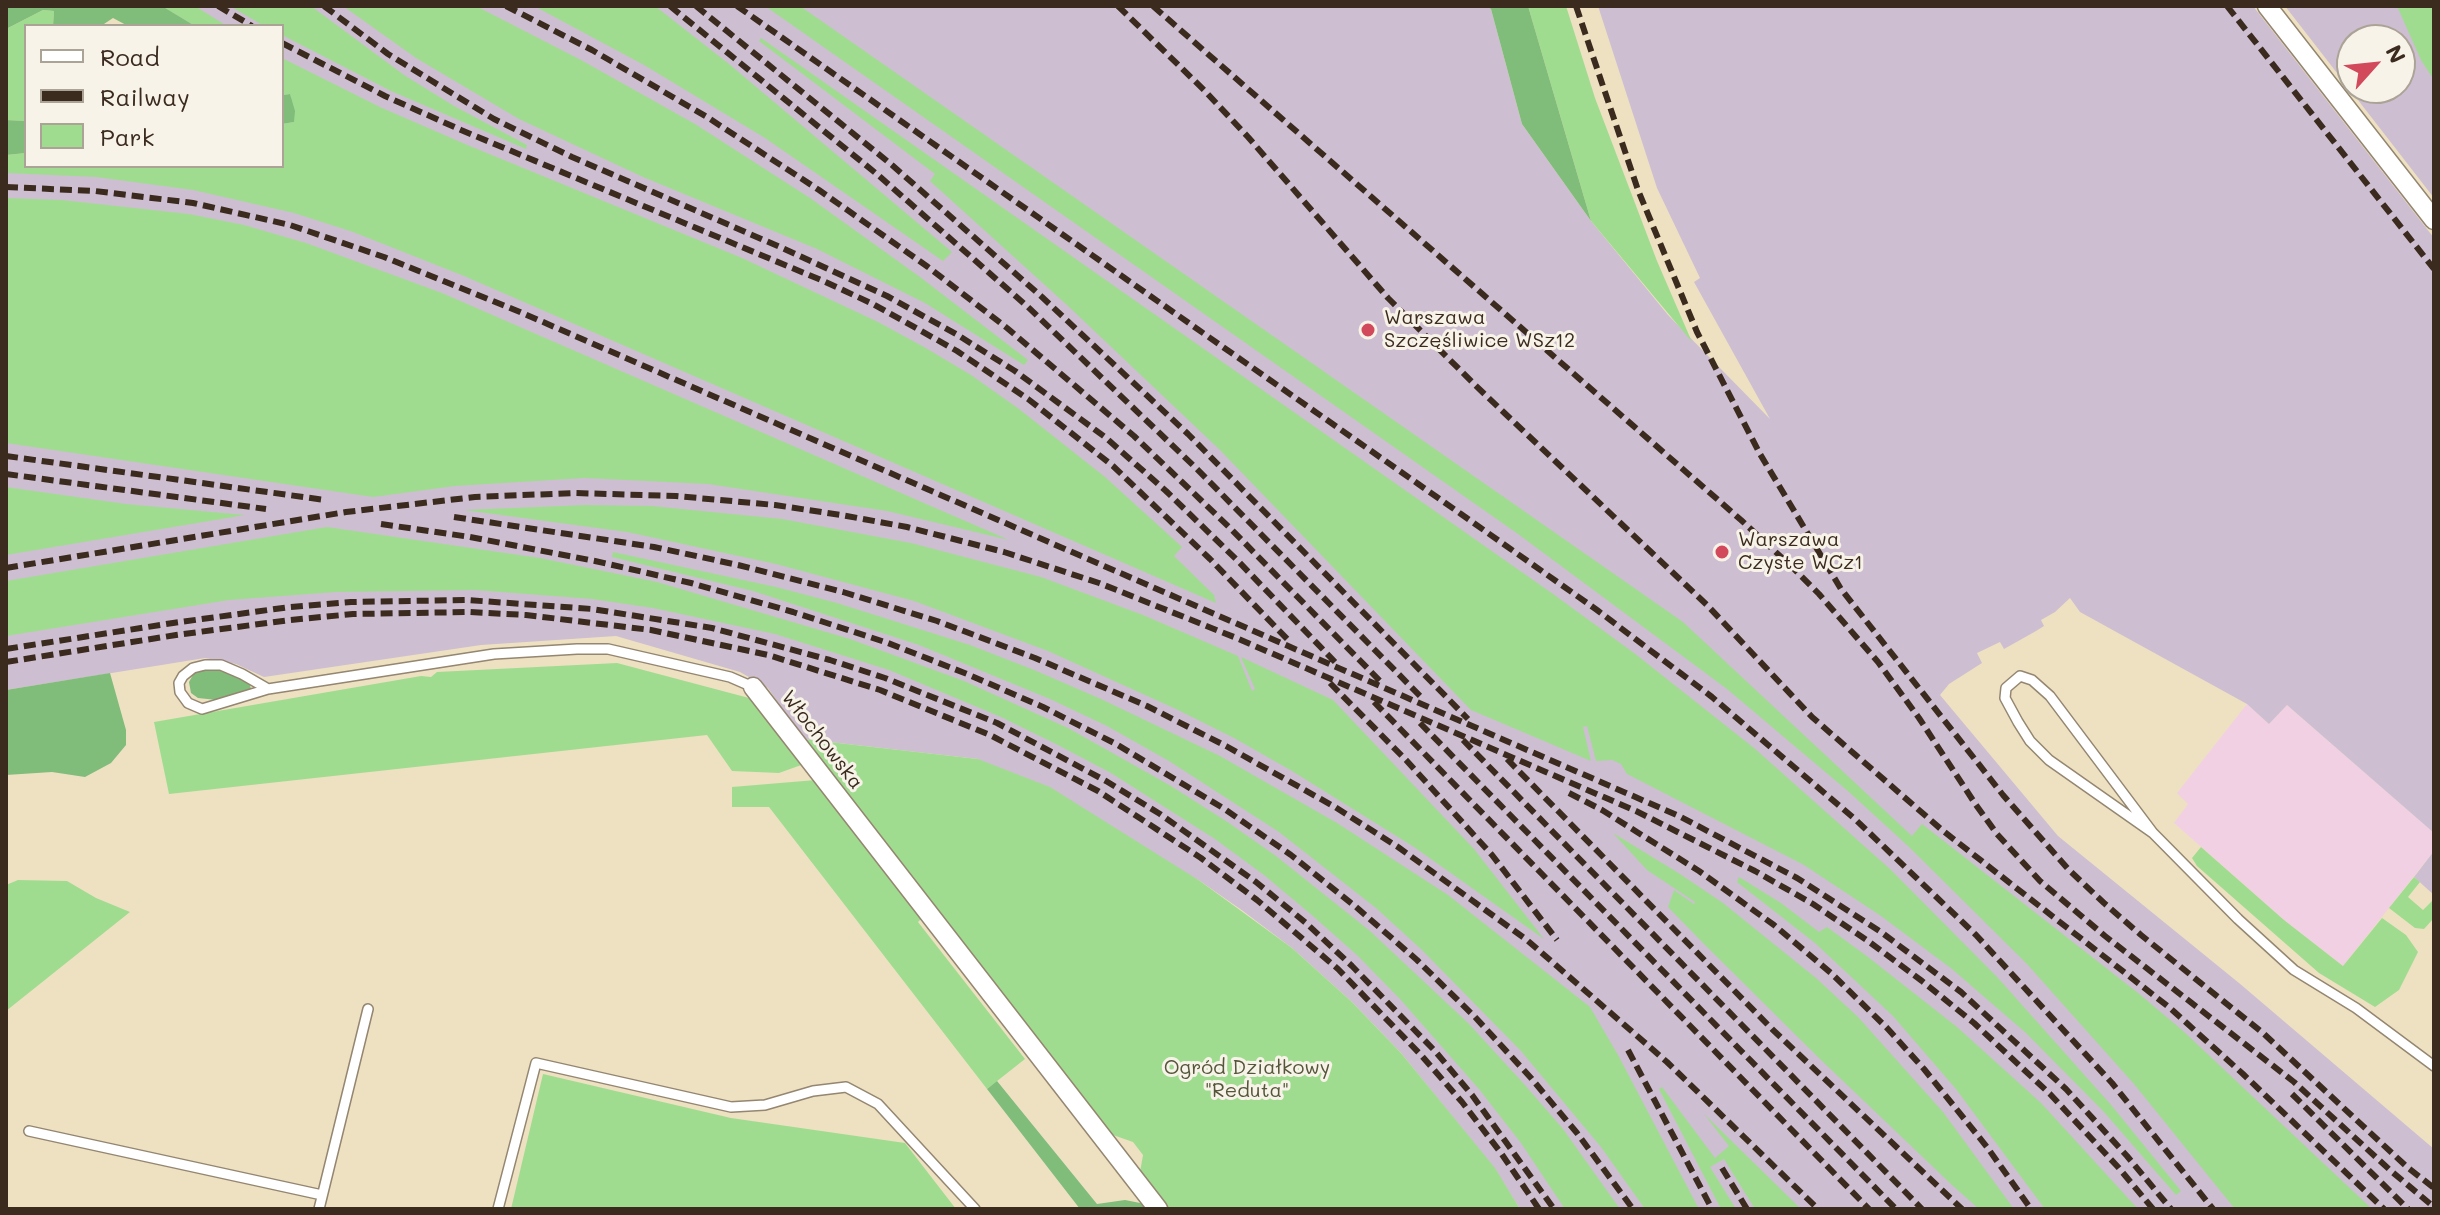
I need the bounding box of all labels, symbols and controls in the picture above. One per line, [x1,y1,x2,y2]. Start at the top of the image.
legend [24,24,284,168]
north arrow [2336,24,2416,104]
text: N [2379,40,2413,68]
text: Road [100,41,160,72]
text: Railway [100,81,190,112]
text: Park [100,121,154,152]
place label: Warszawa Szczęśliwice WSz12 [1384,306,1575,353]
marker: Warszawa Szczęśliwice WSz12 [1359,321,1377,339]
place label: Warszawa Czyste WCz1 [1738,528,1863,575]
marker: Warszawa Czyste WCz1 [1713,543,1731,561]
street label: Włochowska [776,686,868,794]
park label: Ogród Działkowy "Reduta" [1164,1056,1330,1103]

